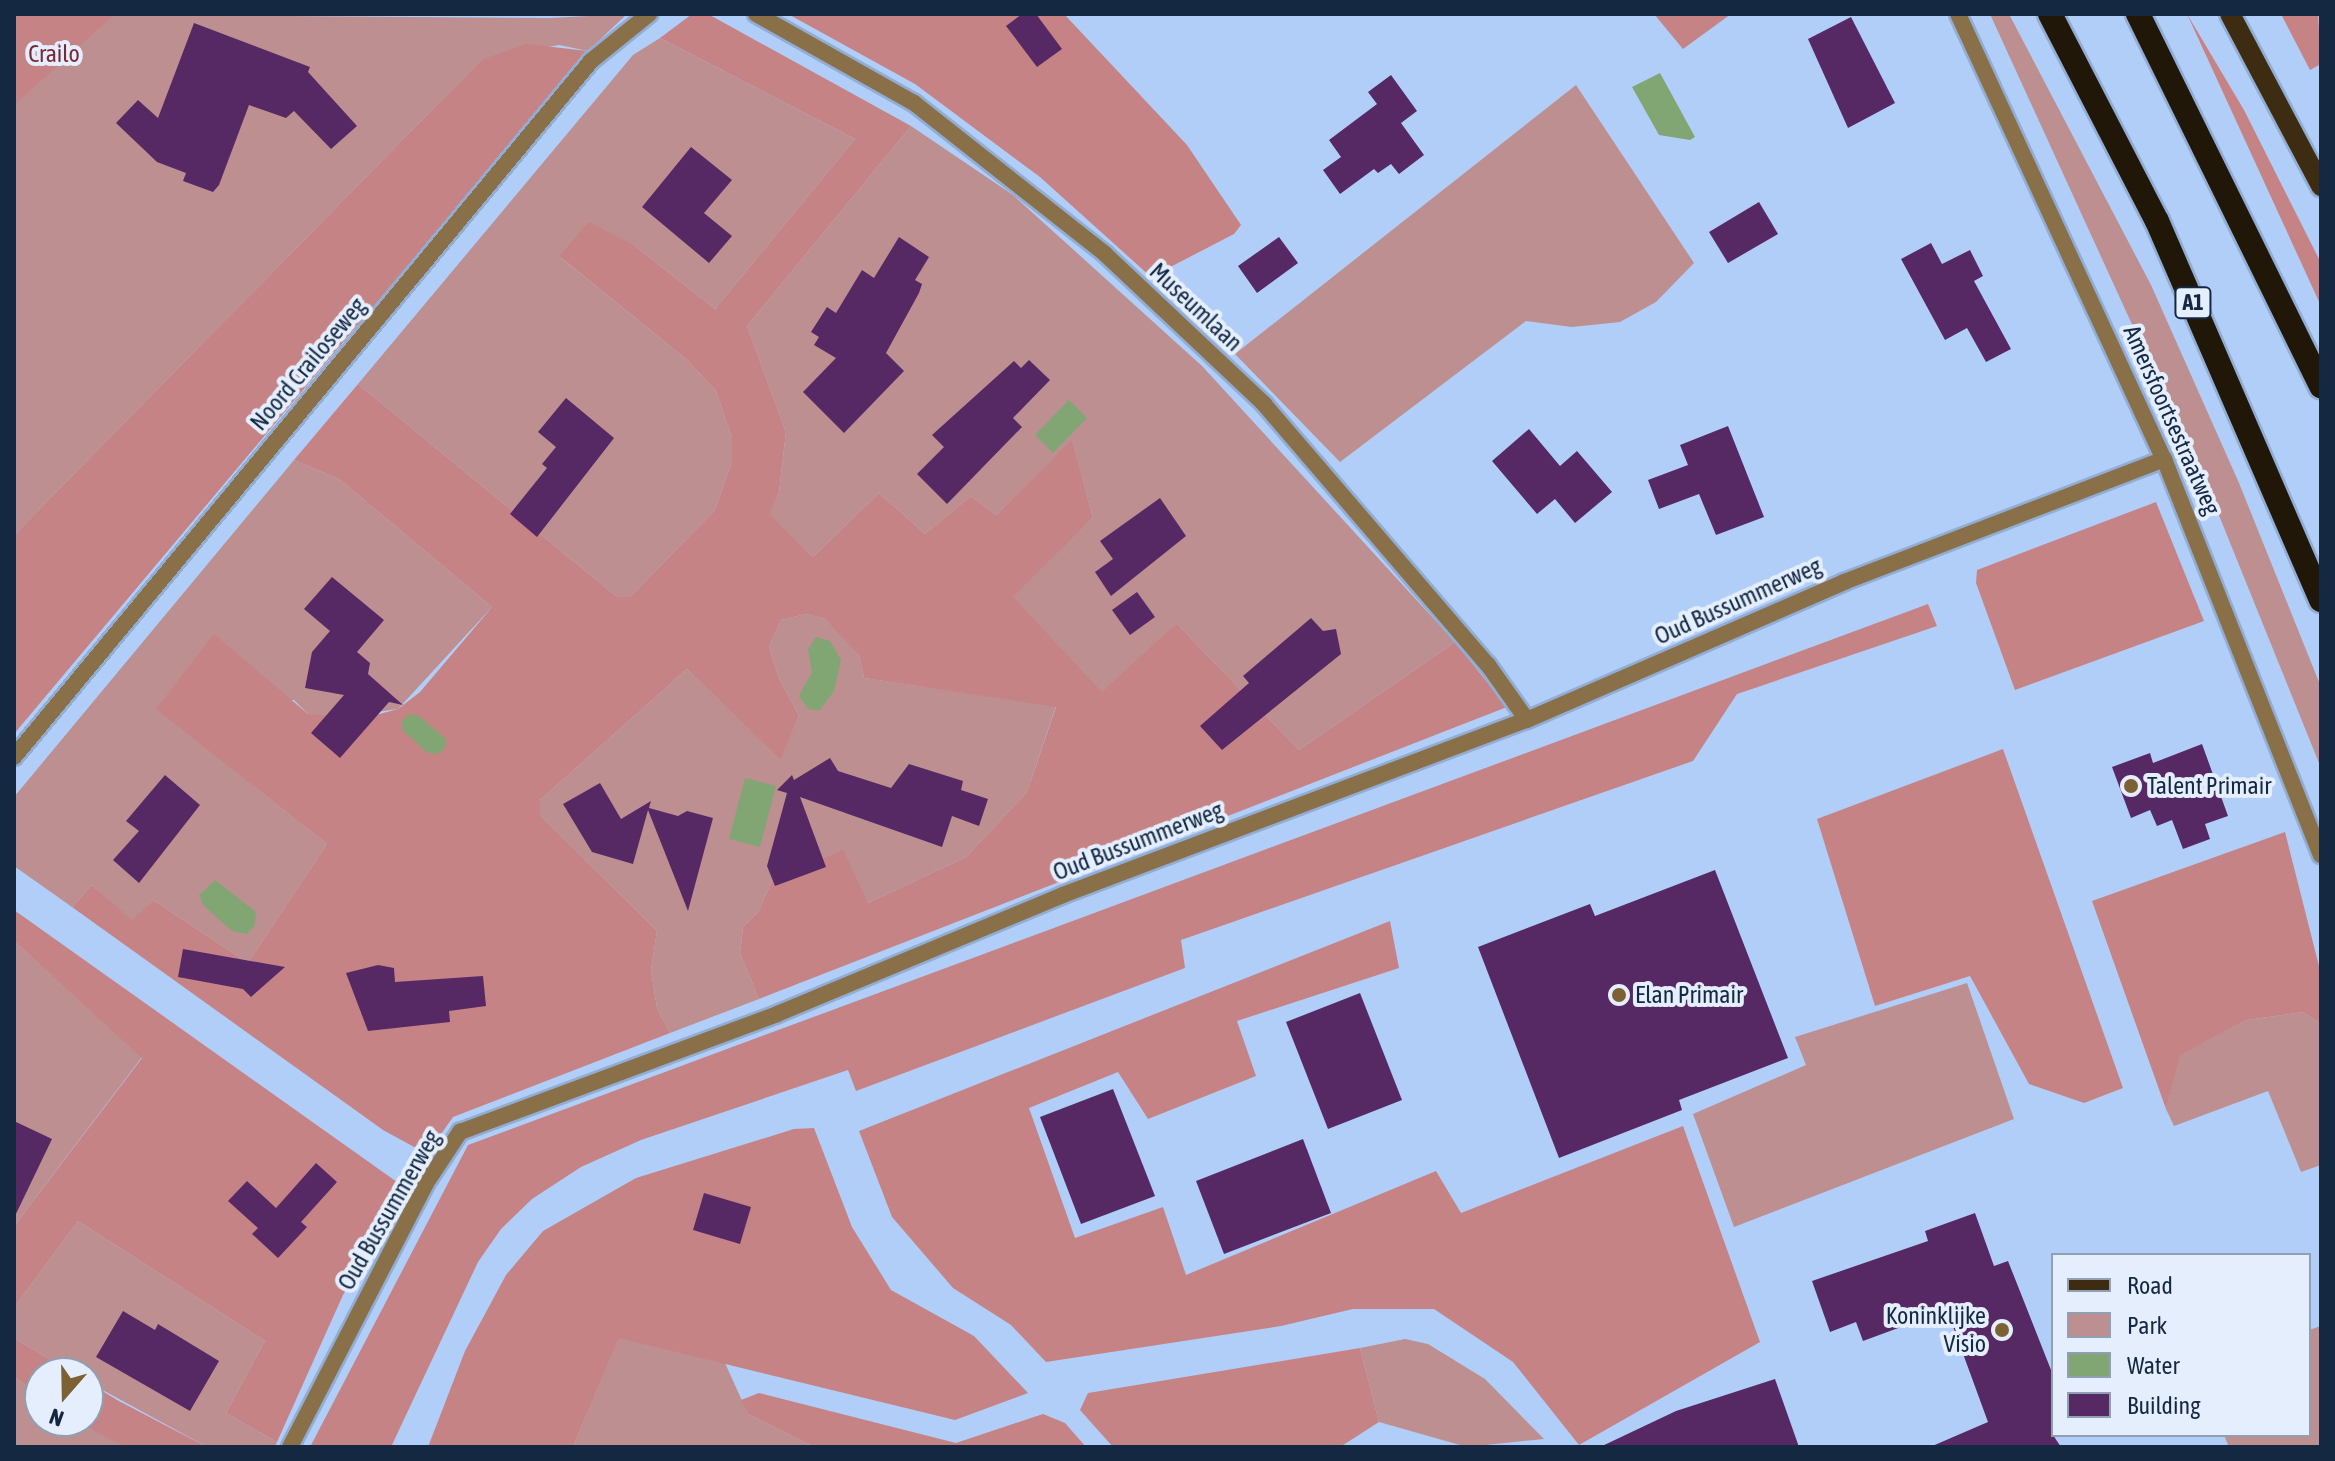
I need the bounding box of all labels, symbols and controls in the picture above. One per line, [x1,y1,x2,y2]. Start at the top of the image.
park label: Crailo [28,40,80,68]
street label: Museumlaan [1144,257,1248,357]
road number: A1 [2173,285,2213,321]
street label: Noord Crailoseweg [244,292,372,436]
street label: Amersfoortsestraatweg [2117,321,2227,519]
street label: Oud Bussummerweg [1650,551,1826,651]
place label: Talent Primair [2147,772,2271,800]
marker: Talent Primair [2122,777,2140,795]
street label: Oud Bussummerweg [1049,795,1227,887]
place label: Elan Primair [1635,981,1743,1009]
marker: Elan Primair [1610,986,1628,1004]
street label: Oud Bussummerweg [332,1125,446,1295]
legend [2051,1253,2311,1437]
text: Road [2127,1272,2173,1299]
place label: Koninklijke Visio [1886,1302,1986,1358]
text: Park [2127,1312,2167,1339]
marker: Koninklijke Visio [1993,1321,2011,1339]
text: Water [2127,1352,2180,1379]
north arrow [24,1357,104,1437]
text: Building [2127,1392,2200,1419]
text: N [46,1403,67,1432]

